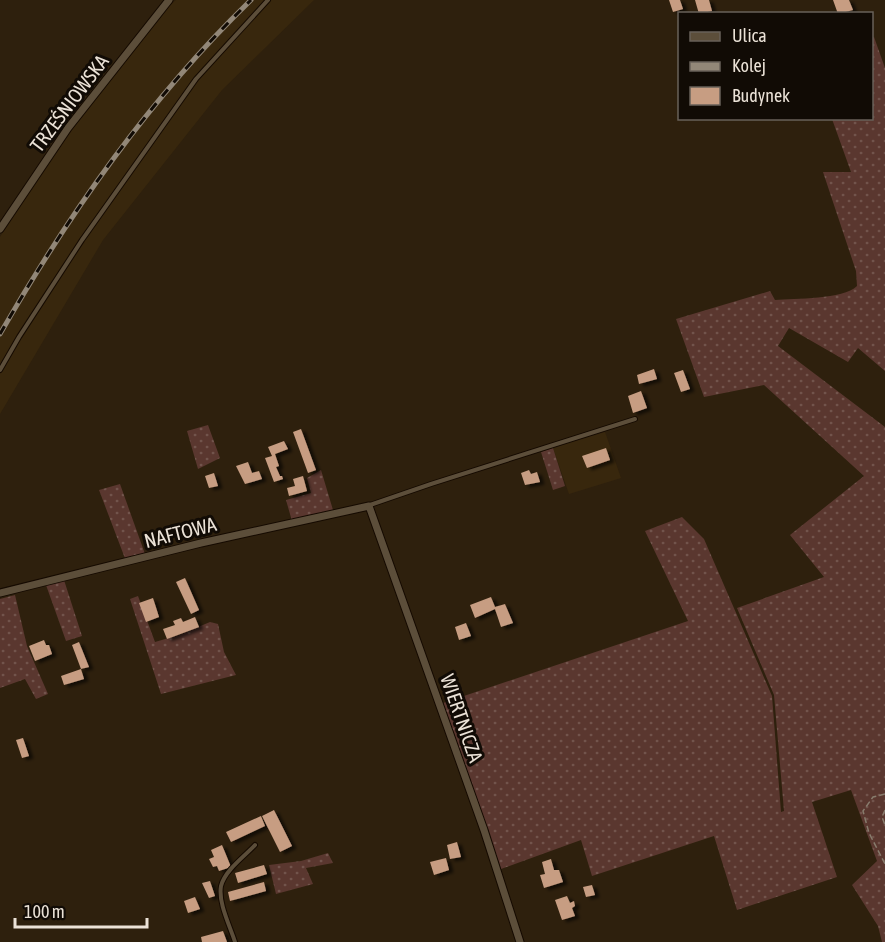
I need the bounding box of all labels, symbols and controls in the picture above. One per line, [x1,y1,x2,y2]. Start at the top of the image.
legend [678,12,873,120]
text: Ulica [732,25,767,46]
street label: TRZEŚNIOWSKA [25,50,113,156]
text: Kolej [732,55,766,76]
text: Budynek [732,85,790,106]
street label: NAFTOWA [142,512,219,552]
street label: WIERTNICZA [436,671,488,765]
scale bar [15,891,147,929]
text: 100 m [24,901,65,922]

